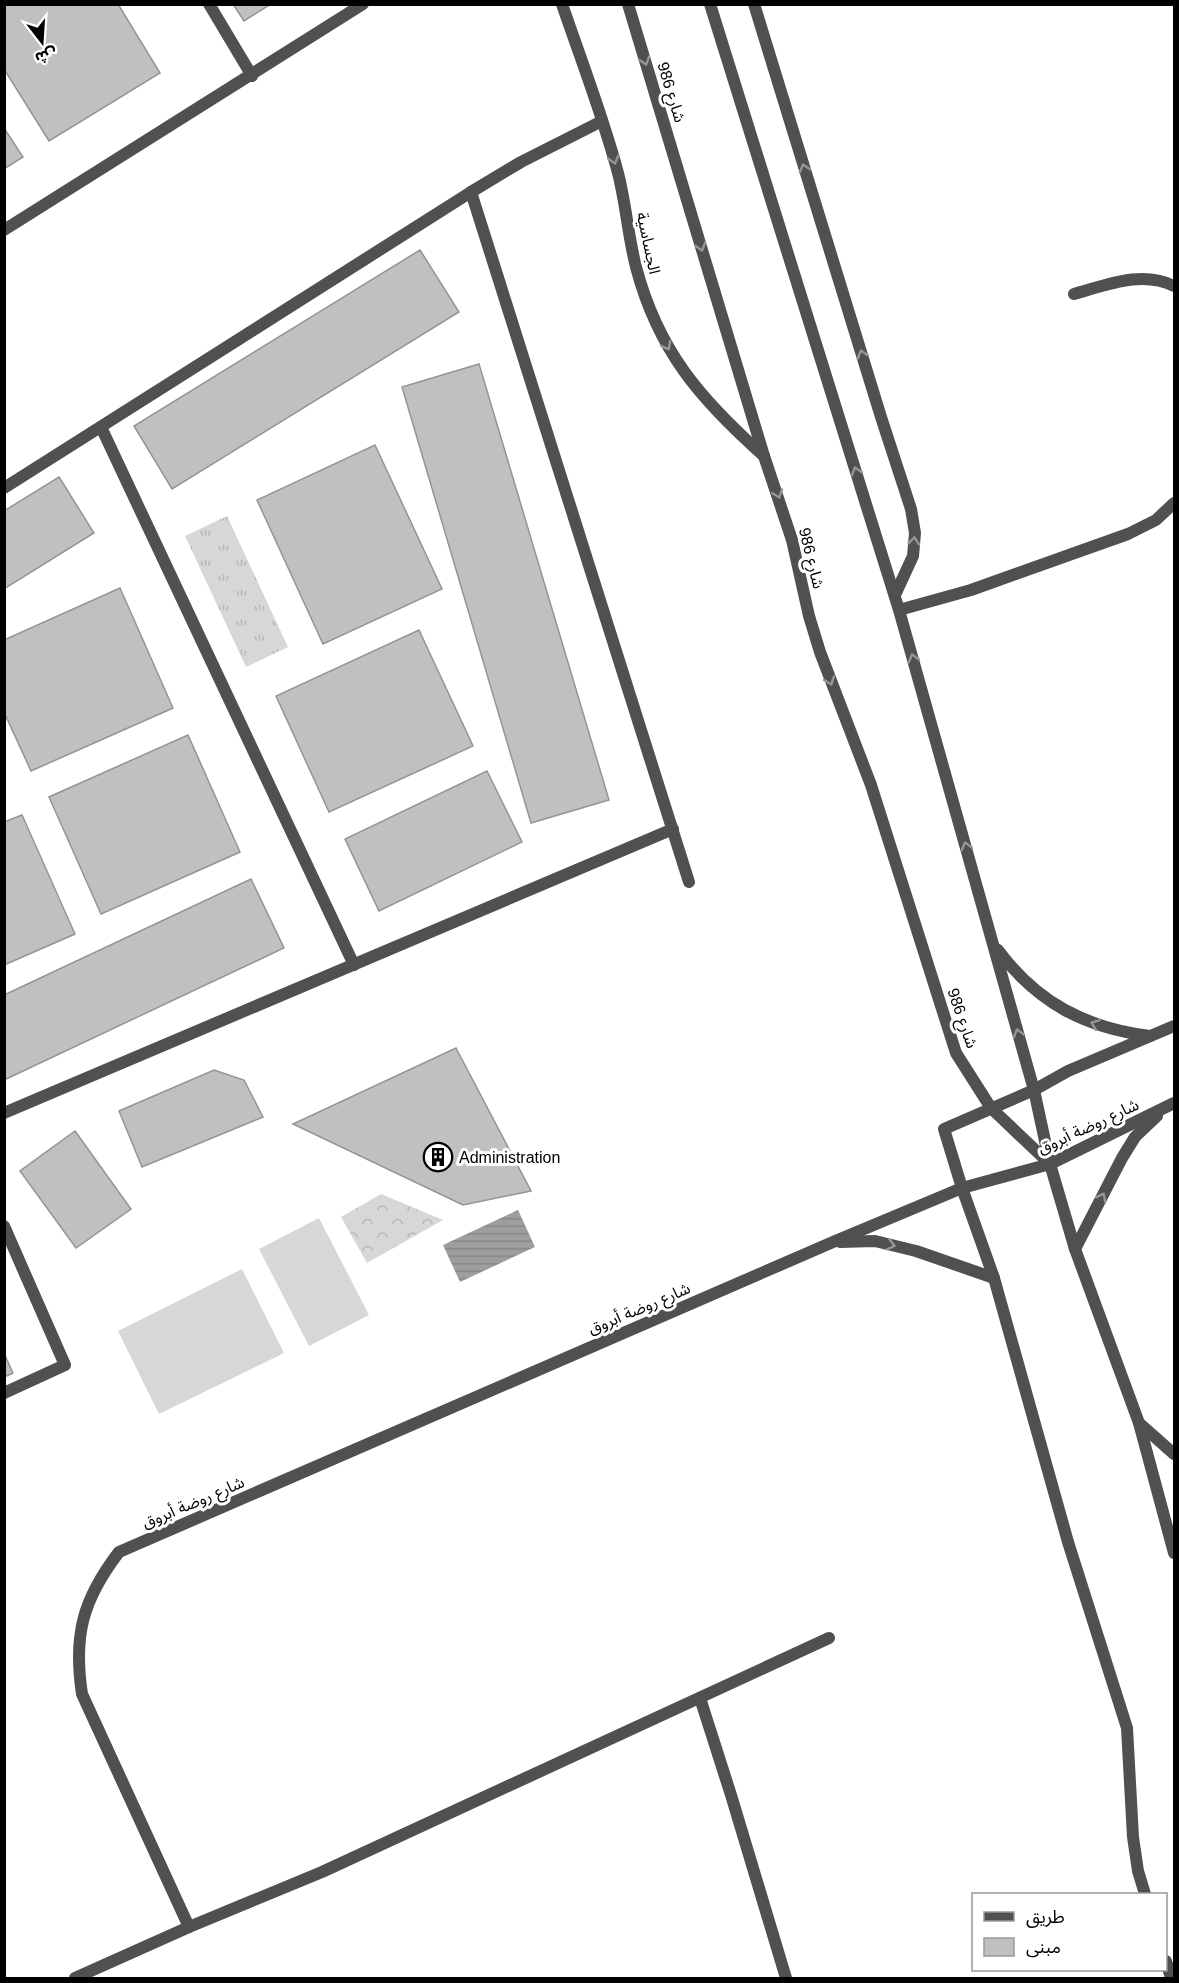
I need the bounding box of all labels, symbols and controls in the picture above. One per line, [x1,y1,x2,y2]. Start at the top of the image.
north arrow [12,12,72,72]
text: ش [33,44,59,67]
one-way arrow [638,55,650,65]
street label: شارع 986 [650,60,689,126]
one-way arrow [607,154,619,164]
one-way arrow [799,163,811,174]
street label: الجساسية [634,211,663,276]
one-way arrow [694,241,706,252]
one-way arrow [660,340,671,350]
one-way arrow [857,349,869,360]
one-way arrow [851,466,863,477]
one-way arrow [770,488,783,499]
street label: شارع 986 [792,526,827,591]
one-way arrow [907,536,920,545]
one-way arrow [908,653,920,664]
one-way arrow [823,675,836,686]
one-way arrow [961,841,973,851]
street label: شارع 986 [941,986,981,1052]
one-way arrow [1090,1018,1100,1031]
one-way arrow [1013,1028,1025,1039]
street label: شارع روضة أبروق [1035,1095,1143,1161]
building icon: Administration [422,1141,454,1173]
place label: Administration [459,1149,560,1166]
one-way arrow [1095,1193,1106,1203]
one-way arrow [886,1237,896,1250]
street label: شارع روضة أبروق [585,1278,694,1341]
street label: شارع روضة أبروق [139,1472,248,1535]
legend [972,1893,1167,1971]
text: طريق [1026,1907,1065,1928]
text: مبنى [1026,1937,1061,1958]

